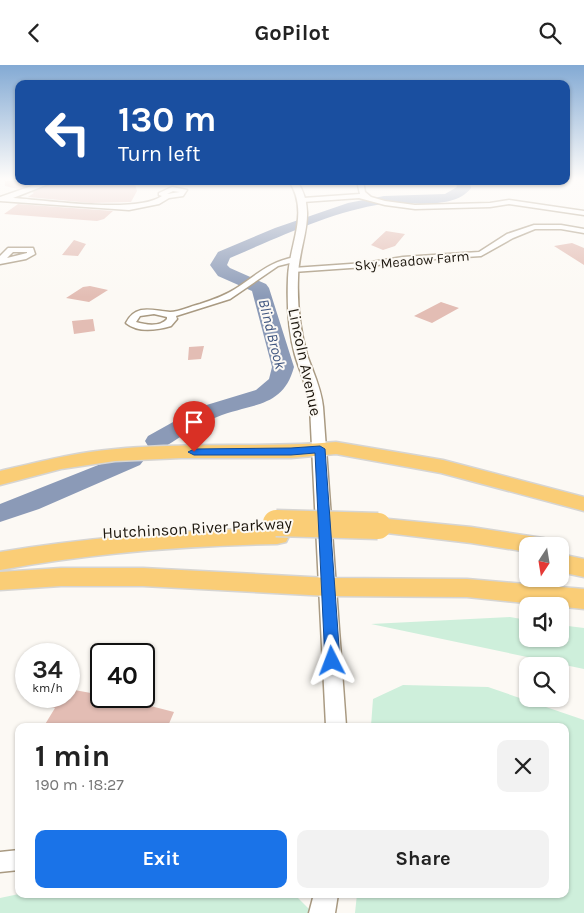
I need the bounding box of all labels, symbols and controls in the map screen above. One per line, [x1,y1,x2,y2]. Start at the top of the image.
icon: back [20,19,48,47]
icon: search [536,19,564,47]
text: GoPilot [254,20,330,46]
text: 130 m [118,99,216,140]
icon: left [35,100,100,165]
text: Turn left [118,141,201,167]
street label: Sky Meadow Farm [354,248,470,274]
water label: Blind Brook [255,297,289,371]
street label: Lincoln Avenue [284,306,326,418]
pin [173,401,215,452]
icon: arrive [180,408,208,436]
street label: Hutchinson River Parkway [102,514,293,542]
north arrow [519,537,569,587]
map controls [519,537,569,707]
button: sound [519,597,569,647]
position arrow [305,634,357,686]
speed limit sign: 40 [90,643,155,708]
text: 34 [32,655,63,684]
button: search [519,657,569,707]
text: km/h [32,681,63,695]
text: 1 min [35,738,110,774]
button: close [497,740,549,792]
text: 190 m · 18:27 [35,775,124,794]
button: Exit [35,830,287,888]
button: Share [297,830,549,888]

